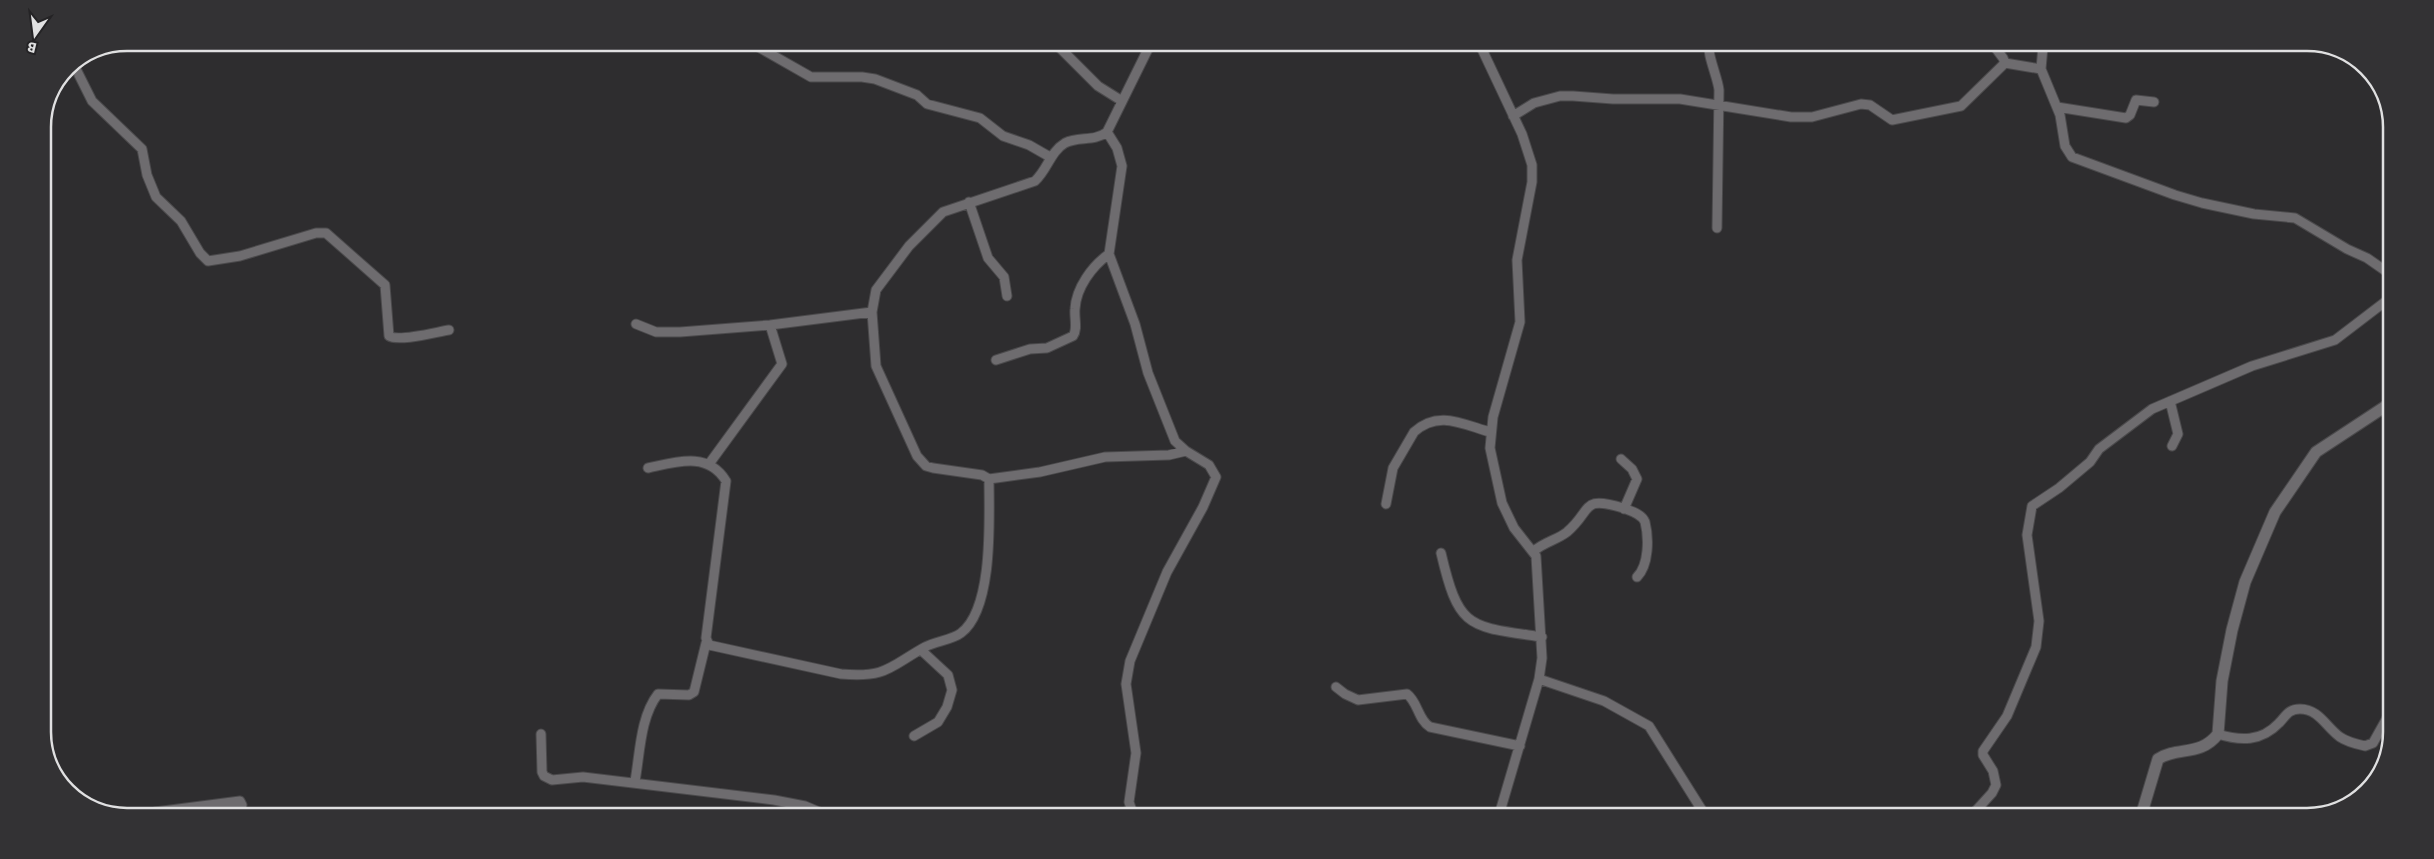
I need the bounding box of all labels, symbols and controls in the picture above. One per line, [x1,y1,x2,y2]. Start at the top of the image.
north arrow [10,10,60,60]
text: B [25,38,38,56]

